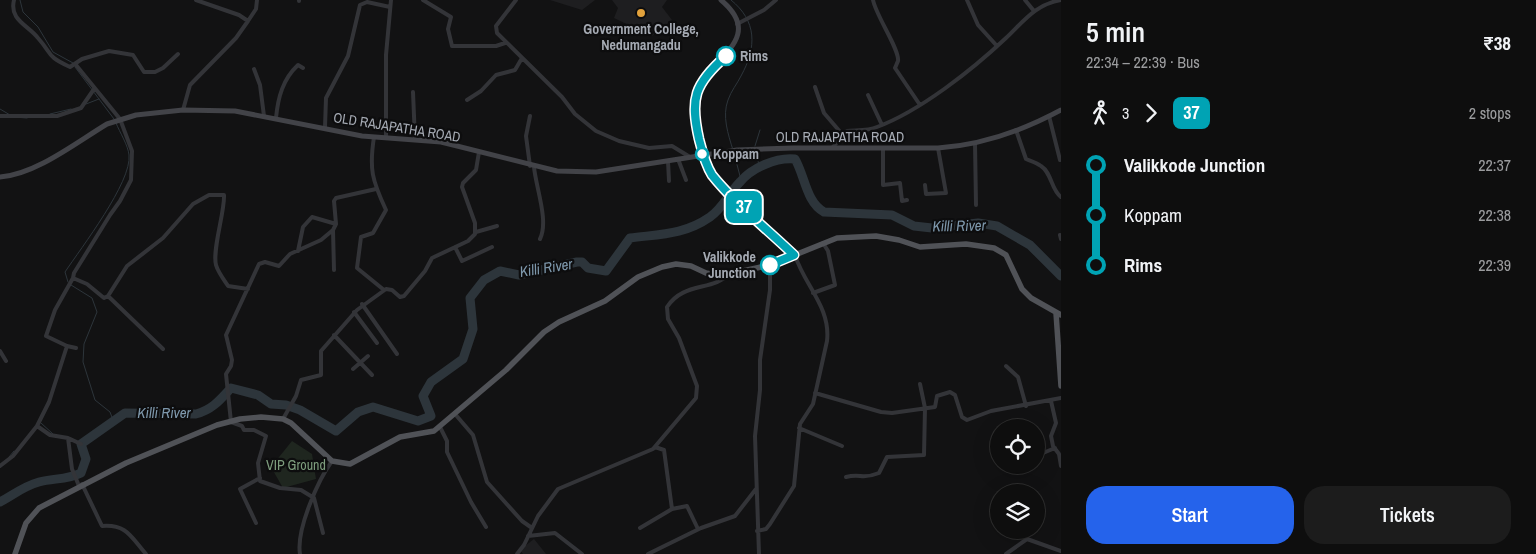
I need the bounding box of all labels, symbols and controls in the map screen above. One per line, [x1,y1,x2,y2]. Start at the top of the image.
marker: Government College, Nedumangadu [635,7,647,19]
text: 5 min [1086,13,1145,51]
place label: Government College, Nedumangadu [583,20,699,54]
text: ₹38 [1483,30,1511,56]
marker: Rims [716,46,736,66]
place label: Rims [740,47,768,65]
text: 22:34 – 22:39 · Bus [1086,51,1200,73]
icon: walk [1086,99,1114,127]
icon: forward [1137,99,1165,127]
text: 37 [1183,100,1200,125]
text: 3 [1122,102,1129,124]
text: 2 stops [1469,102,1511,124]
street label: OLD RAJAPATHA ROAD [332,108,462,146]
street label: OLD RAJAPATHA ROAD [776,128,904,146]
place label: Koppam [713,145,759,163]
marker: Koppam [695,147,709,161]
text: Valikkode Junction [1124,152,1265,178]
text: 22:37 [1478,154,1511,176]
line badge: 37 [722,191,766,223]
text: 37 [736,194,752,219]
text: Koppam [1124,202,1182,228]
text: 22:38 [1478,204,1511,226]
water label: Killi River [932,215,987,236]
place label: Valikkode Junction [703,248,756,282]
text: Rims [1124,252,1162,278]
water label: Killi River [518,253,575,282]
text: 22:39 [1478,254,1511,276]
marker: Valikkode Junction [760,255,780,275]
water label: Killi River [137,402,192,423]
map controls [990,419,1045,539]
button: locate [990,419,1045,474]
park label: VIP Ground [266,456,326,474]
button: layers [990,484,1045,539]
button: Start [1086,486,1294,544]
button: Tickets [1304,486,1511,544]

